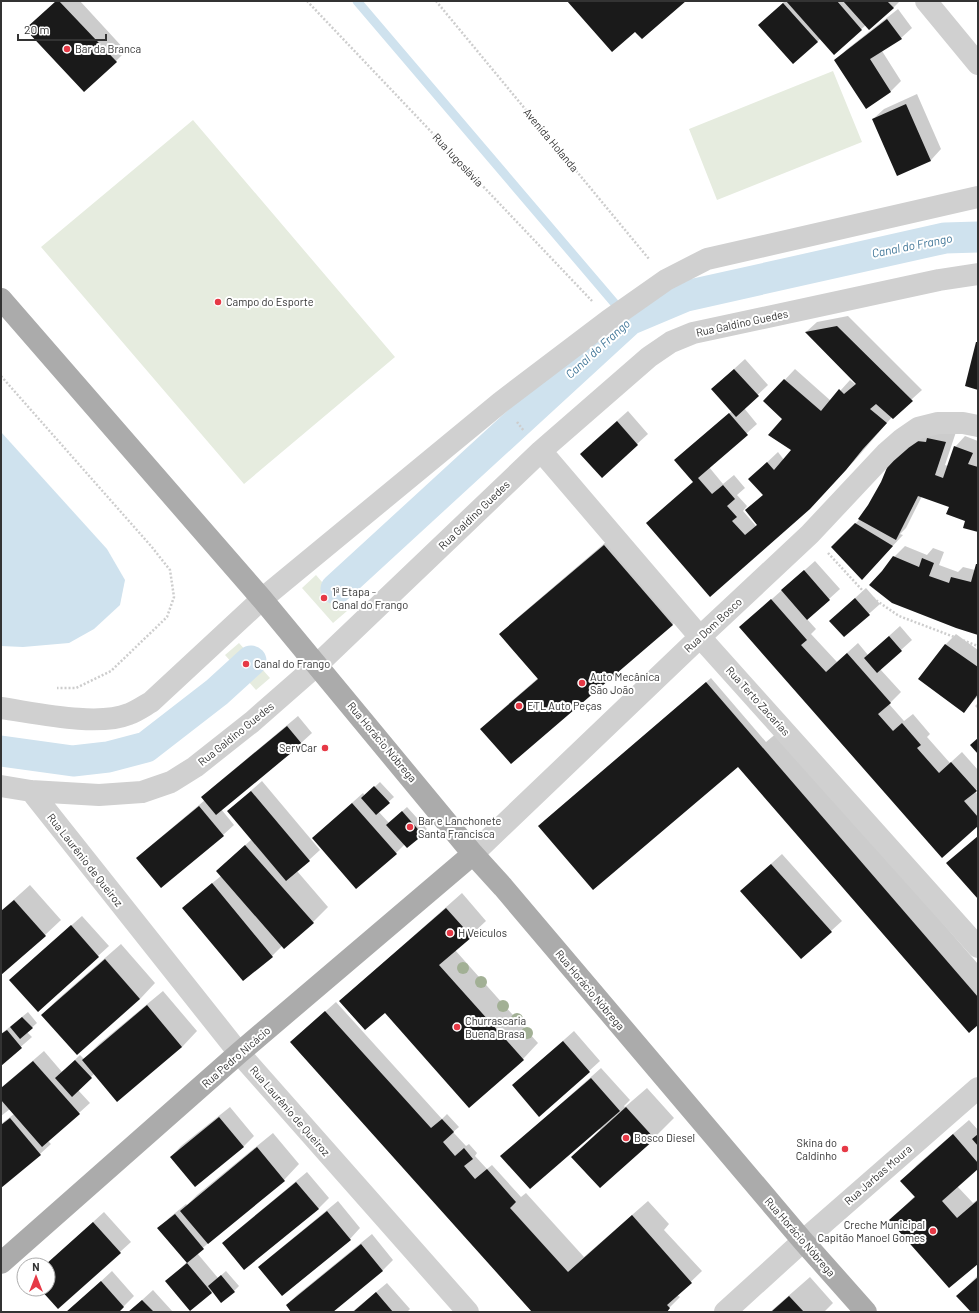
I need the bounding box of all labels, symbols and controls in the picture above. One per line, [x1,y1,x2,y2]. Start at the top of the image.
scale bar [18,16,106,42]
text: 20 m [24,22,50,36]
place label: Bar da Branca [75,42,141,55]
marker: Bar da Branca [62,44,72,54]
street label: Avenida Holanda [521,105,582,174]
street label: Rua Iugoslávia [430,130,486,189]
water label: Canal do Frango [870,230,953,260]
place label: Campo do Esporte [226,295,314,308]
marker: Campo do Esporte [213,297,223,307]
street label: Rua Galdino Guedes [695,306,789,339]
water label: Canal do Frango [562,316,632,381]
street label: Rua Galdino Guedes [435,477,512,552]
place label: 1ª Etapa - Canal do Frango [332,585,408,611]
marker: 1ª Etapa - Canal do Frango [319,593,329,603]
street label: Rua Dom Bosco [681,595,744,655]
place label: Canal do Frango [254,657,330,670]
marker: Canal do Frango [241,659,251,669]
street label: Rua Terto Zacarias [724,663,793,738]
place label: Auto Mecânica São João [590,670,660,696]
marker: Auto Mecânica São João [577,678,587,688]
street label: Rua Galdino Guedes [195,699,276,768]
street label: Rua Horácio Nóbrega [345,699,420,784]
place label: ETL Auto Peças [527,699,602,712]
marker: ETL Auto Peças [514,701,524,711]
place label: ServCar [279,741,317,754]
marker: ServCar [320,743,330,753]
street label: Rua Laurênio de Queiroz [45,810,126,909]
place label: Bar e Lanchonete Santa Francisca [418,814,501,840]
marker: Bar e Lanchonete Santa Francisca [405,822,415,832]
place label: H Veículos [458,926,507,939]
marker: H Veículos [445,928,455,938]
street label: Rua Horácio Nóbrega [553,947,628,1032]
place label: Churrascaria Buena Brasa [465,1014,526,1040]
marker: Churrascaria Buena Brasa [452,1022,462,1032]
street label: Rua Pedro Nicácio [199,1023,273,1090]
street label: Rua Laurênio de Queiroz [248,1063,333,1158]
place label: Bosco Diesel [634,1131,695,1144]
marker: Bosco Diesel [621,1133,631,1143]
place label: Skina do Caldinho [796,1136,837,1162]
street label: Rua Jarbas Moura [841,1142,914,1207]
marker: Skina do Caldinho [840,1144,850,1154]
street label: Rua Horácio Nóbrega [762,1194,838,1279]
place label: Creche Municipal Capitão Manoel Gomes [817,1218,925,1244]
marker: Creche Municipal Capitão Manoel Gomes [928,1226,938,1236]
north arrow [16,1257,56,1297]
text: N [32,1260,40,1273]

